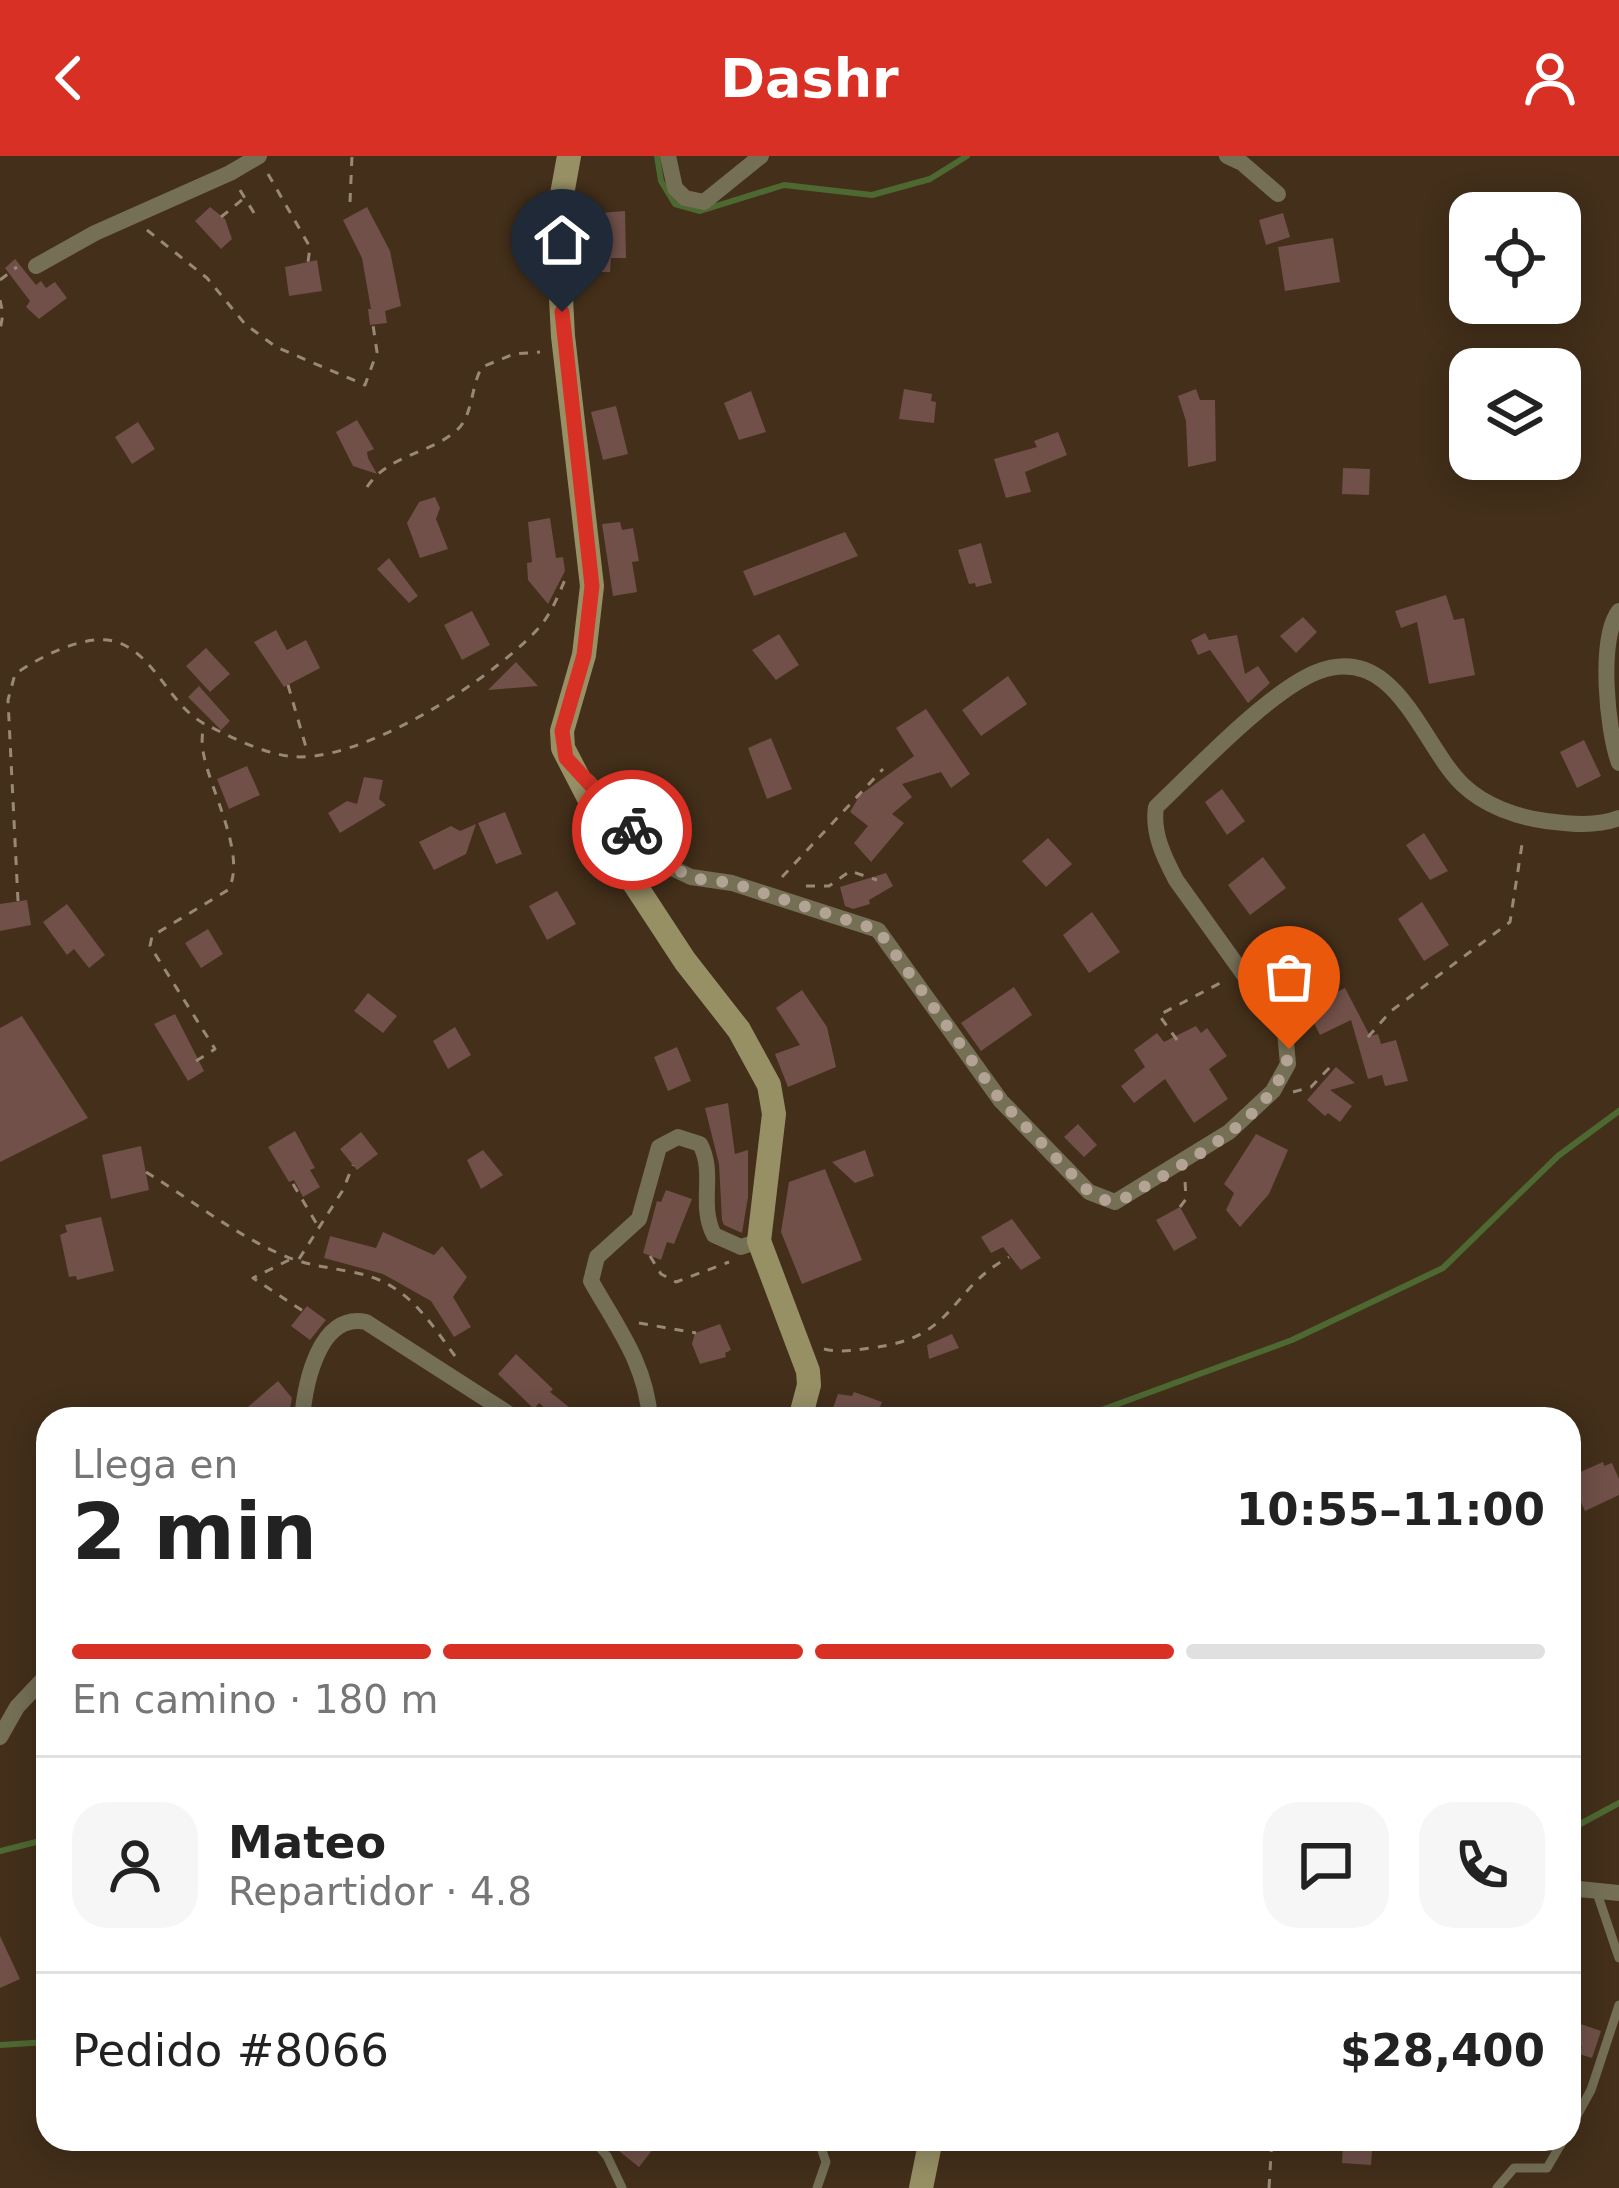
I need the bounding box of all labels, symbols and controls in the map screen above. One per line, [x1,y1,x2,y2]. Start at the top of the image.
icon: back [36,45,102,111]
icon: person [1517,45,1583,111]
text: Dashr [720,47,899,110]
pin [511,189,613,312]
map controls [1449,192,1581,480]
button: locate [1449,192,1581,324]
icon: home [529,207,595,273]
button: layers [1449,348,1581,480]
courier [572,770,692,890]
icon: bike [599,797,665,863]
pin [1238,926,1340,1049]
icon: bag [1256,944,1322,1010]
text: Llega en [72,1442,238,1487]
text: 10:55–11:00 [1236,1483,1545,1536]
text: 2 min [72,1487,317,1577]
text: En camino · 180 m [72,1677,439,1722]
button: person [72,1802,198,1928]
button: chat [1263,1802,1389,1928]
button: phone [1419,1802,1545,1928]
text: Mateo [228,1816,386,1869]
text: Repartidor · 4.8 [228,1869,532,1914]
text: Pedido #8066 [72,2024,389,2077]
text: $28,400 [1340,2024,1545,2077]

